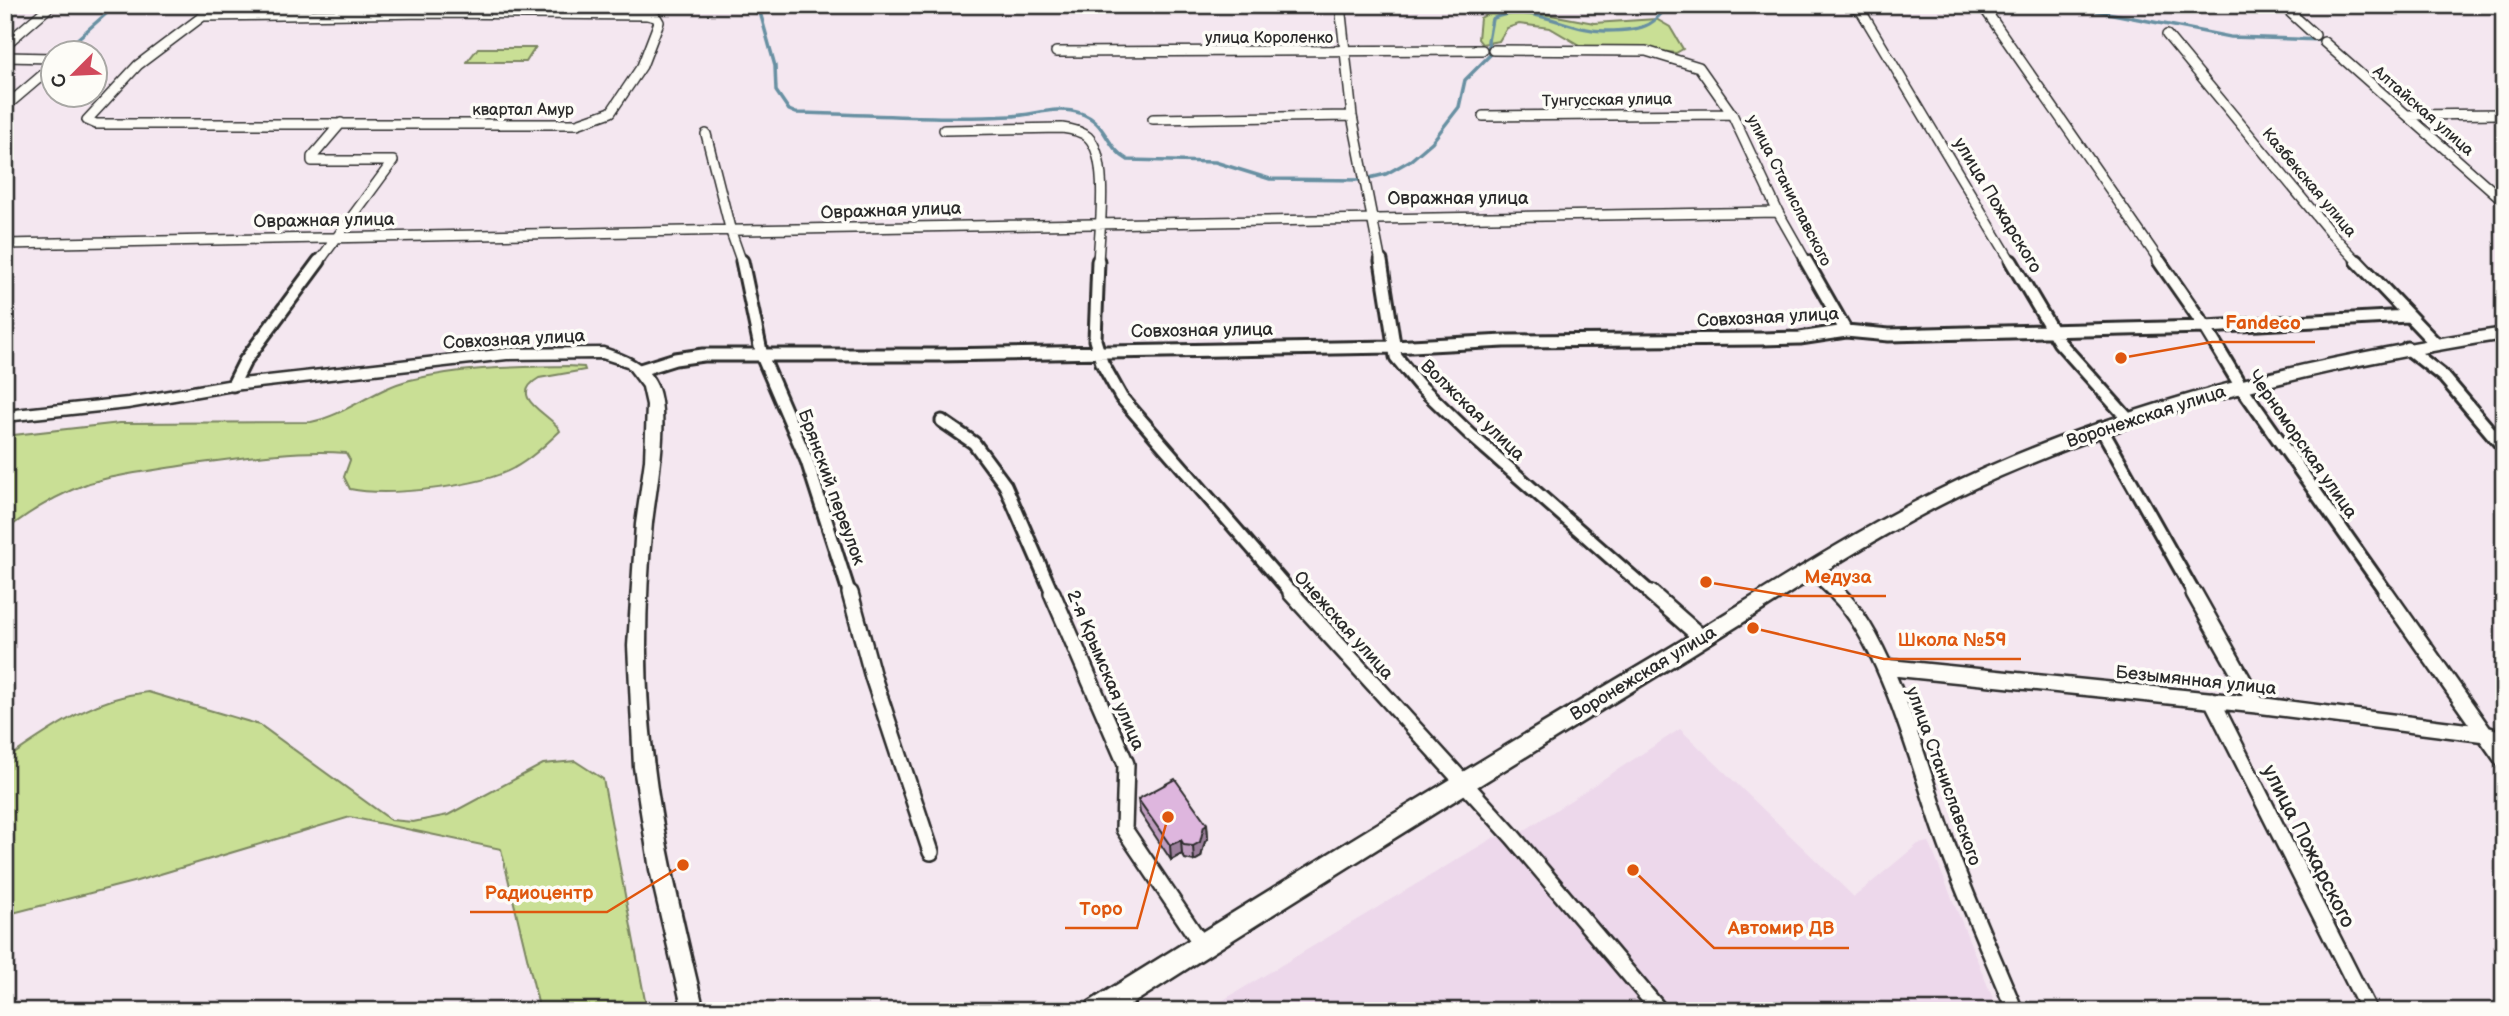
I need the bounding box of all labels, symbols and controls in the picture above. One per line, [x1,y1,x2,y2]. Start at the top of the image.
street label: улица Короленко [1205,29,1333,48]
north arrow [38,38,108,108]
street label: Алтайская улица [2368,61,2478,160]
text: С [47,70,73,91]
street label: Тунгусская улица [1542,90,1673,111]
street label: квартал Амур [472,101,574,120]
street label: улица Станиславского [1742,112,1835,270]
street label: Казбекская улица [2258,125,2360,242]
street label: улица Пожарского [1949,134,2046,277]
street label: Овражная улица [1387,188,1529,209]
street label: Овражная улица [820,198,962,223]
street label: Овражная улица [253,209,395,232]
callout: Fandeco [2212,302,2315,342]
street label: Совхозная улица [1696,303,1840,332]
text: Fandeco [2225,312,2301,335]
street label: Совхозная улица [1131,319,1274,342]
street label: Совхозная улица [442,325,586,354]
street label: Волжская улица [1416,355,1529,466]
street label: Черноморская улица [2243,366,2362,523]
street label: Воронежская улица [2064,381,2229,452]
street label: Брянский переулок [794,406,870,568]
callout: Медуза [1791,556,1886,596]
text: Медуза [1804,566,1873,589]
street label: Онежская улица [1289,567,1398,684]
street label: 2-я Крымская улица [1062,587,1149,754]
callout: Школа №59 [1884,619,2021,659]
street label: Воронежская улица [1567,621,1720,725]
text: Школа №59 [1897,629,2007,652]
street label: Безымянная улица [2114,662,2278,699]
street label: улица Станиславского [1901,684,1986,868]
street label: улица Пожарского [2257,761,2360,932]
callout: Радиоцентр [470,872,607,912]
text: Радиоцентр [485,882,594,905]
callout: Торо [1065,888,1137,928]
text: Торо [1079,898,1123,921]
callout: Автомир ДВ [1714,908,1849,948]
text: Автомир ДВ [1727,917,1834,940]

